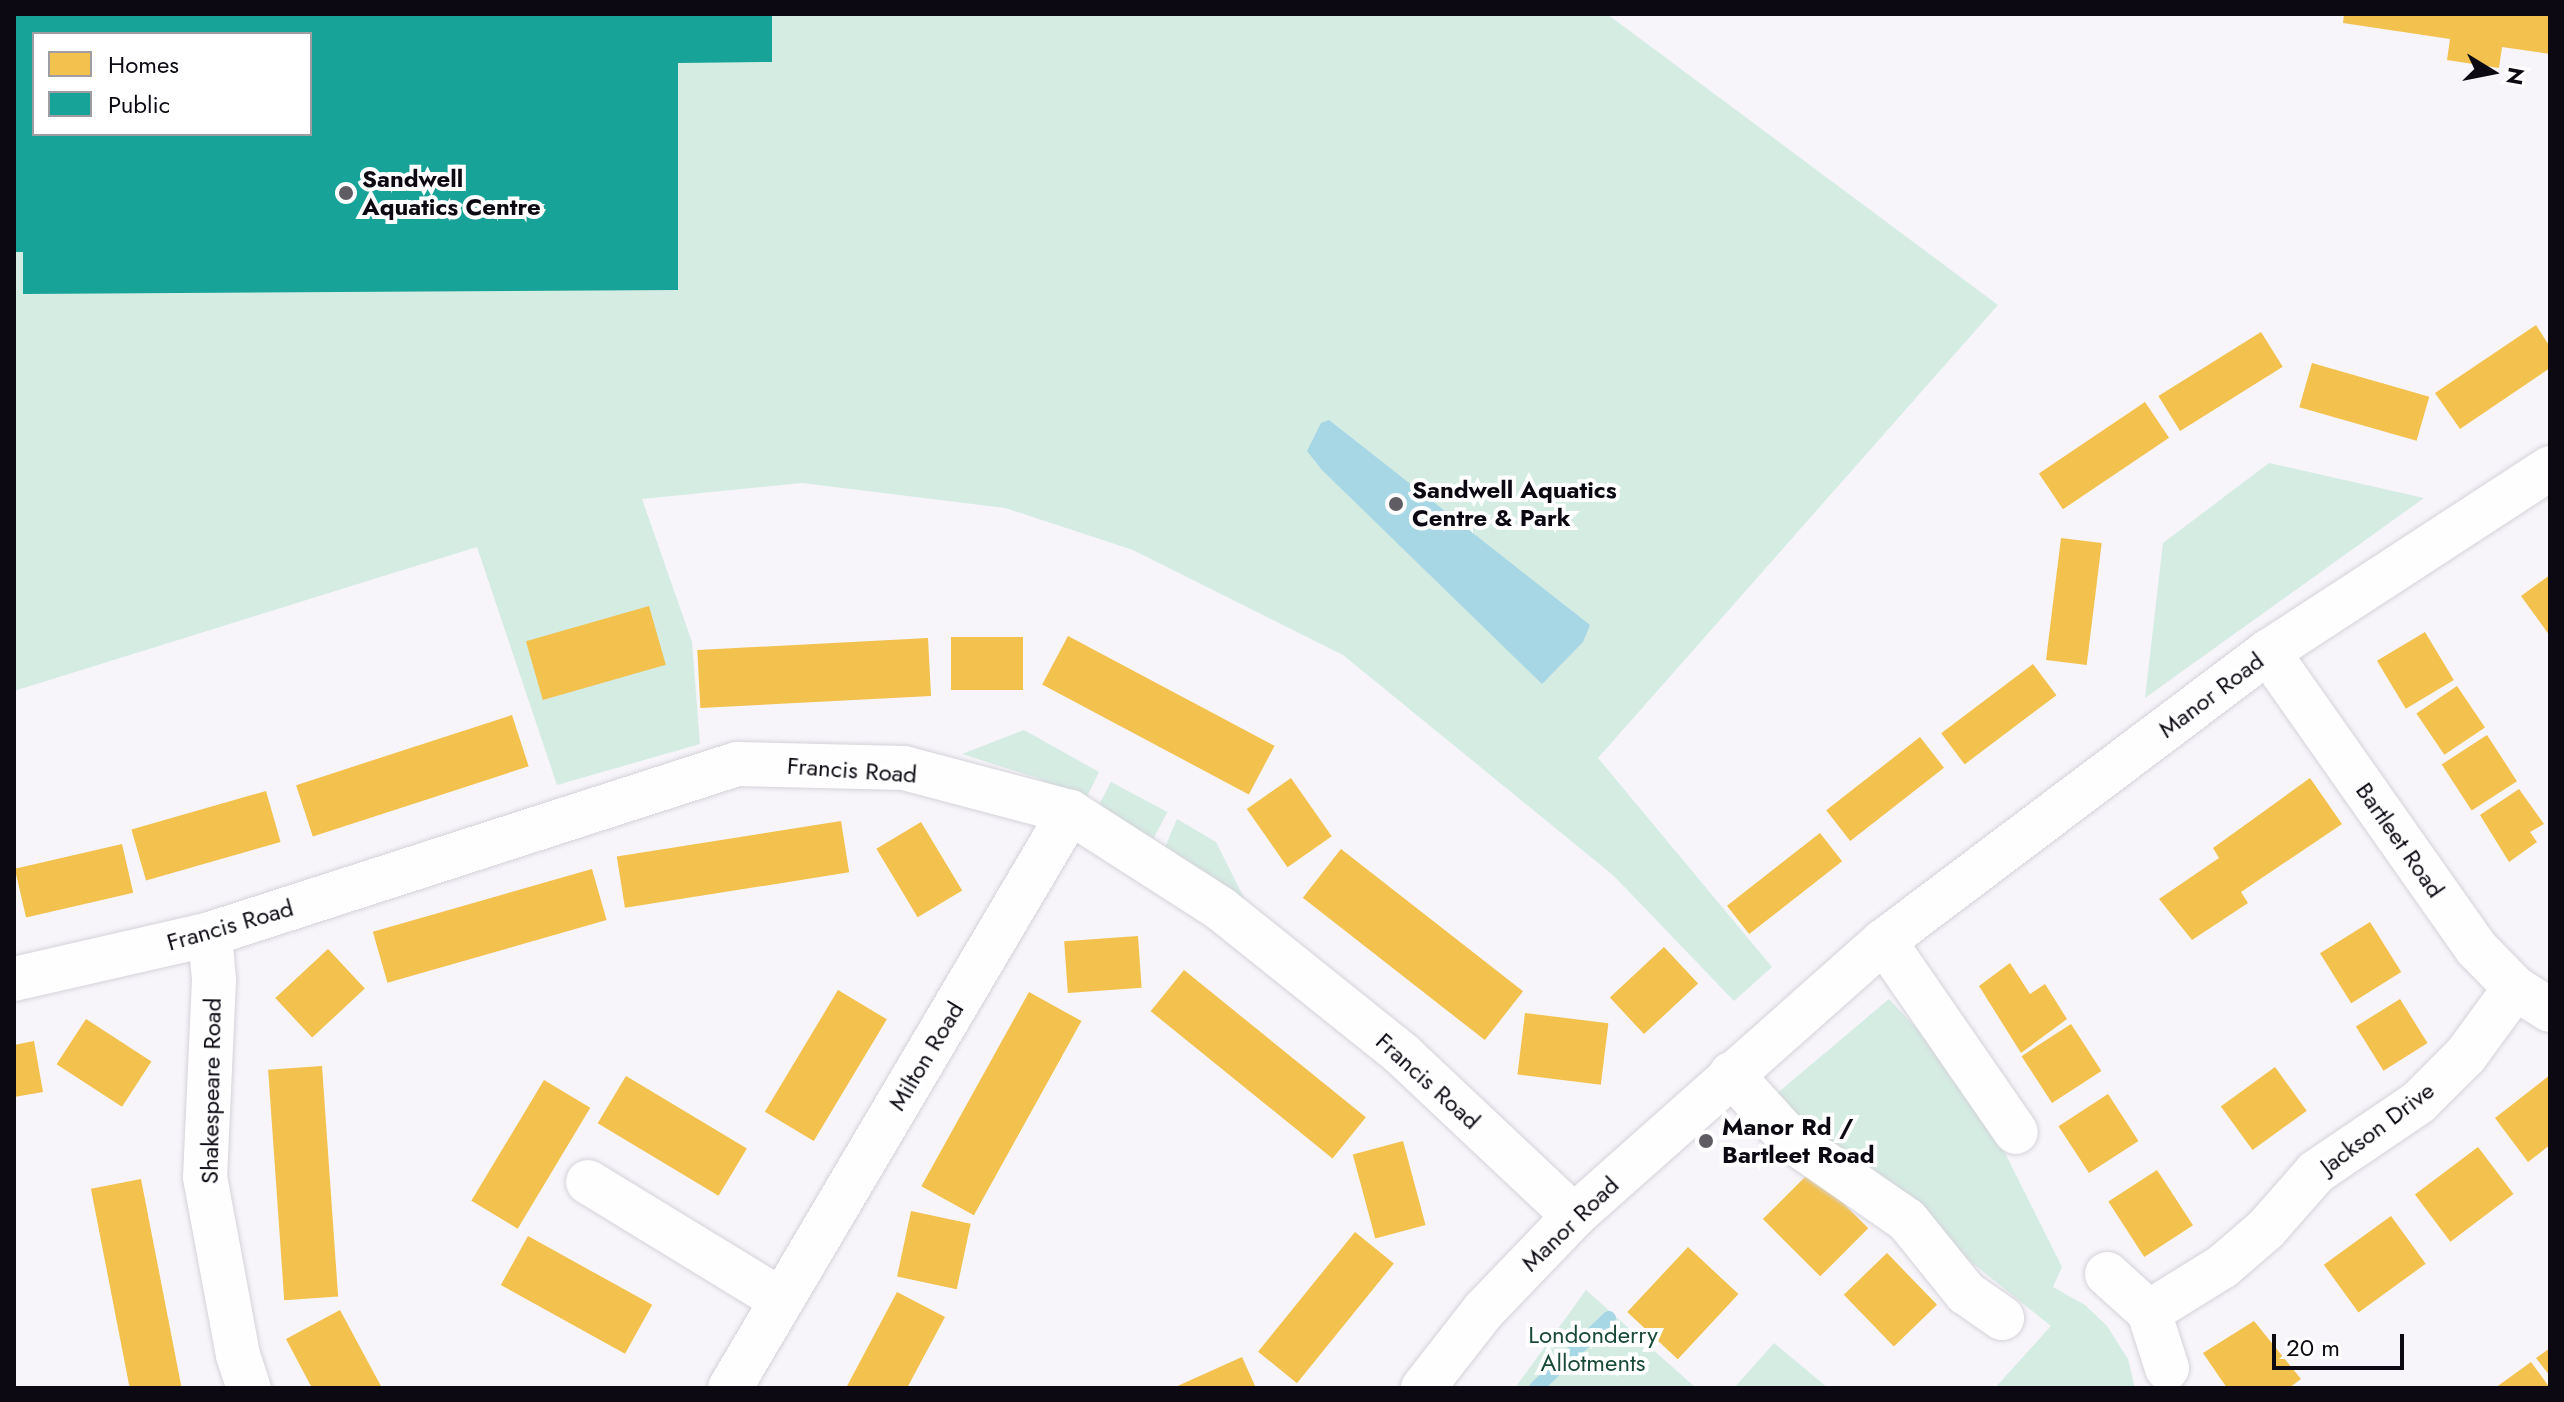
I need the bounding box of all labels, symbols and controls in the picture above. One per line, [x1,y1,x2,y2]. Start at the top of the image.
legend [32,32,312,136]
north arrow [2452,32,2532,112]
text: Homes [108,47,179,82]
text: N [2498,65,2533,88]
text: Public [108,87,170,122]
place label: Sandwell Aquatics Centre [362,165,541,221]
marker: Sandwell Aquatics Centre [337,184,355,202]
place label: Sandwell Aquatics Centre & Park [1412,476,1617,532]
marker: Sandwell Aquatics Centre & Park [1387,495,1405,513]
street label: Manor Road [2153,646,2269,744]
street label: Francis Road [786,751,918,789]
street label: Bartleet Road [2350,777,2450,903]
street label: Francis Road [163,893,297,957]
street label: Milton Road [882,996,970,1116]
street label: Shakespeare Road [195,998,227,1184]
street label: Francis Road [1370,1027,1486,1135]
street label: Jackson Drive [2314,1076,2440,1180]
place label: Manor Rd / Bartleet Road [1722,1113,1875,1169]
marker: Manor Rd / Bartleet Road [1697,1132,1715,1150]
street label: Manor Road [1515,1171,1625,1277]
scale bar [2276,1318,2408,1368]
park label: Londonderry Allotments [1528,1321,1658,1377]
text: 20 m [2286,1330,2340,1365]

